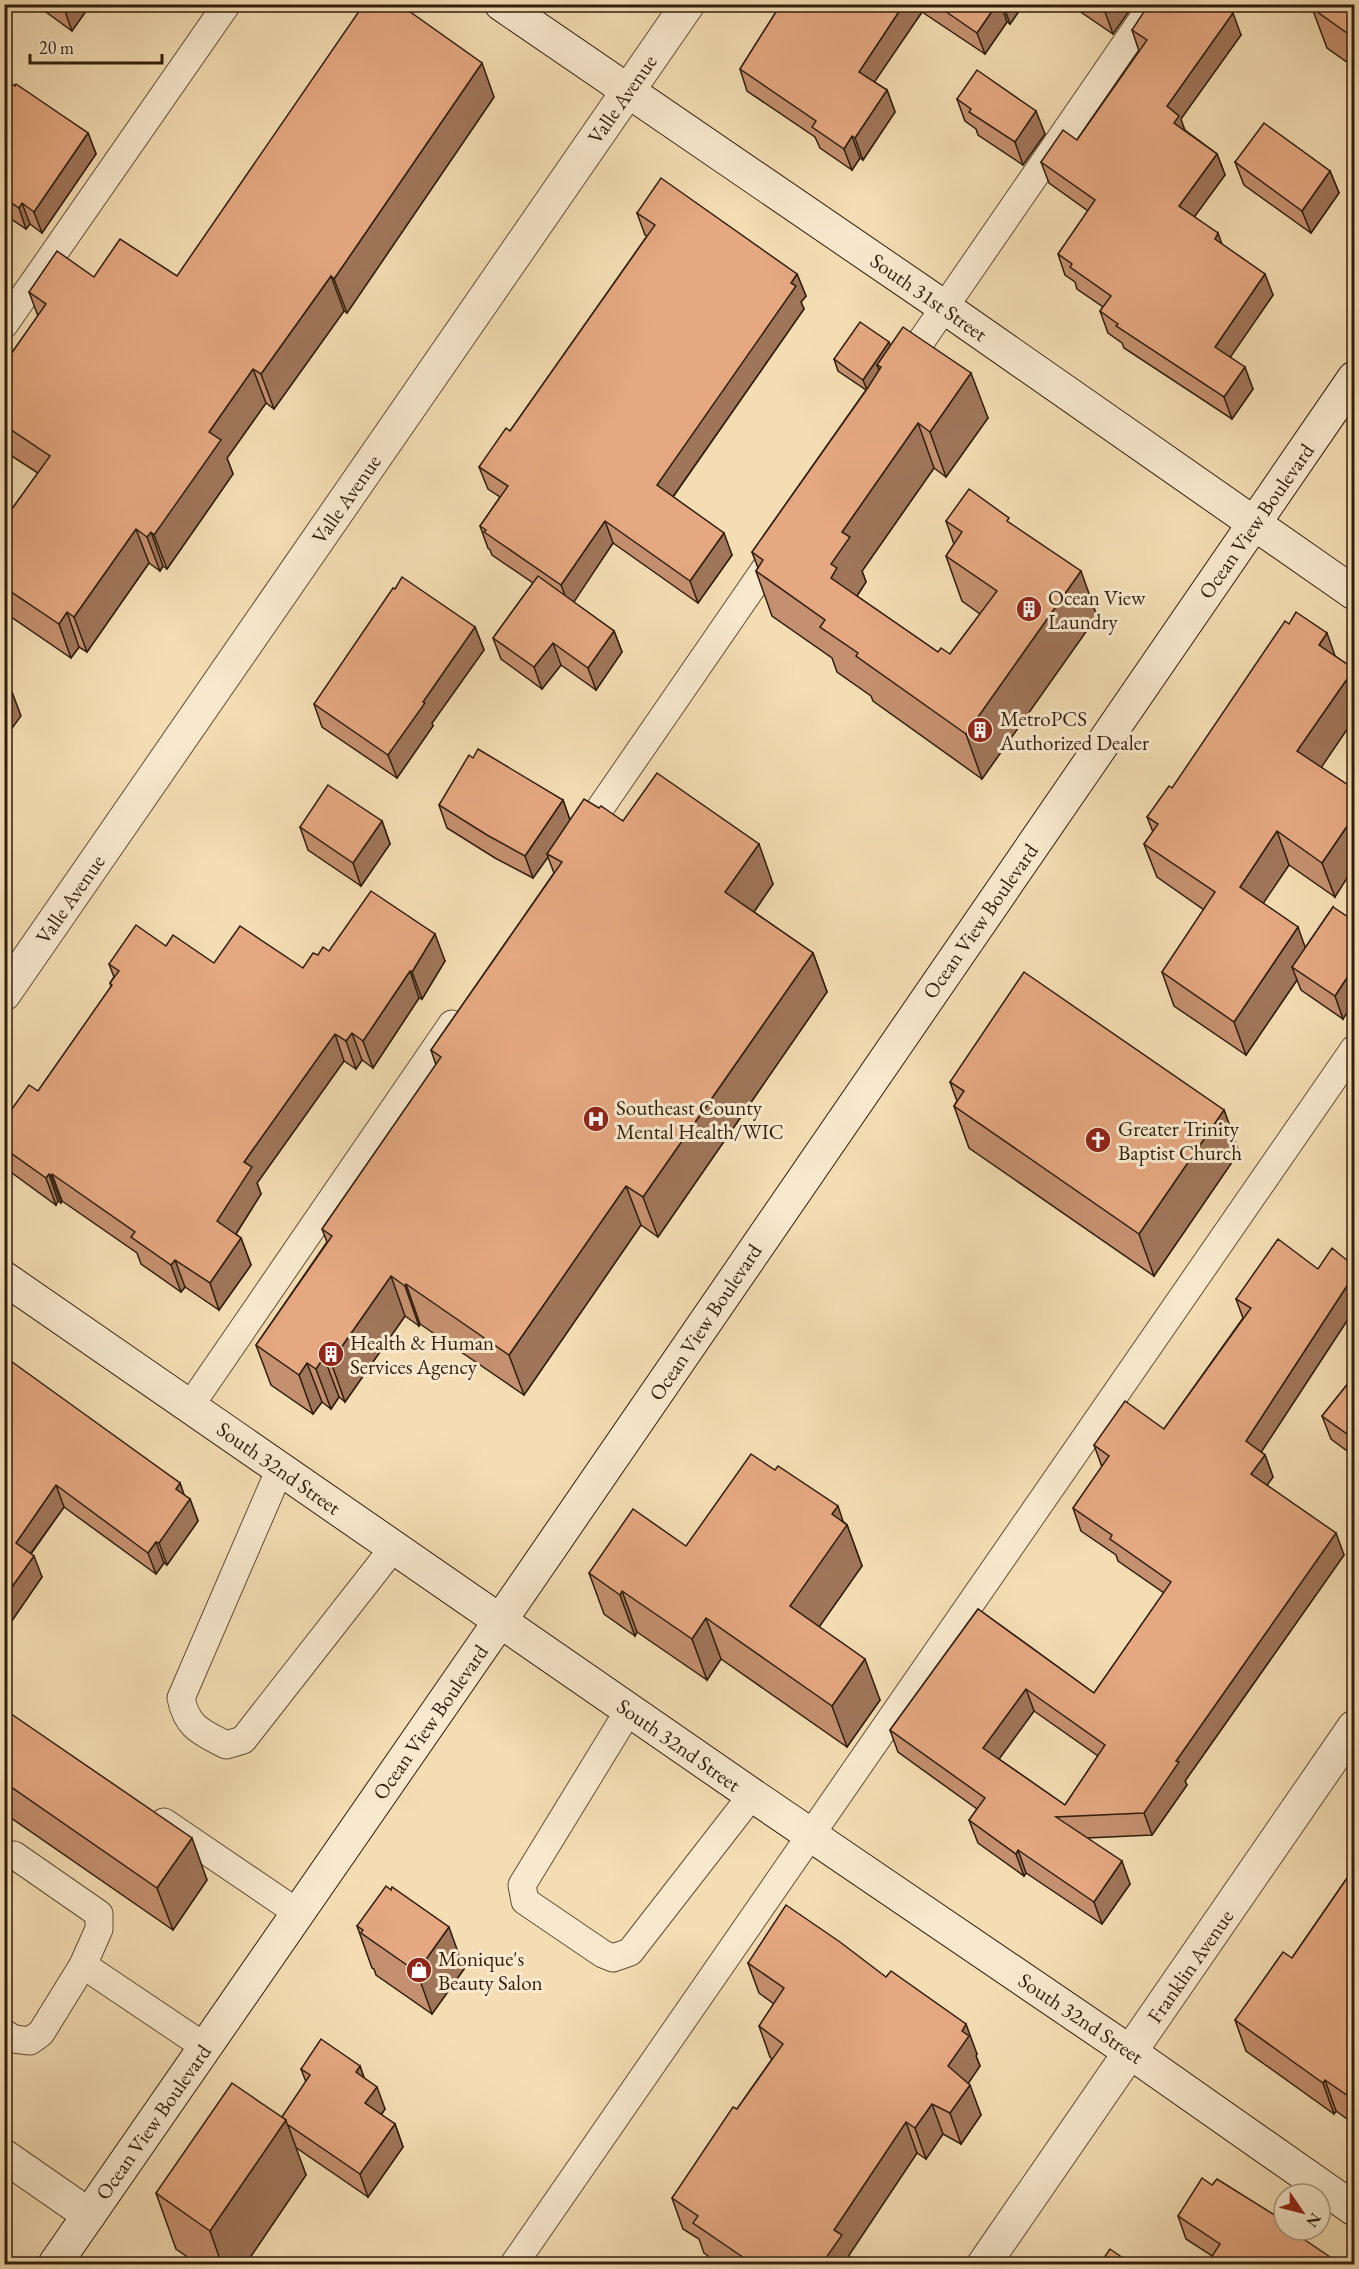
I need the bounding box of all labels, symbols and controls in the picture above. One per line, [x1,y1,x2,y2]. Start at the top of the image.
scale bar [30,27,162,65]
text: 20 m [39,36,74,59]
street label: Valle Avenue [581,49,663,149]
street label: South 31st Street [865,247,993,347]
street label: Ocean View Boulevard [1192,438,1320,604]
street label: Valle Avenue [305,449,387,549]
place label: Ocean View Laundry [1048,584,1146,635]
building icon: Ocean View Laundry [1014,594,1044,624]
place label: MetroPCS Authorized Dealer [999,705,1149,756]
building icon: MetroPCS Authorized Dealer [965,715,995,745]
street label: Ocean View Boulevard [916,838,1044,1004]
street label: Valle Avenue [29,849,111,949]
place label: Southeast County Mental Health/WIC [616,1094,784,1145]
hospital icon: Southeast County Mental Health/WIC [581,1104,611,1134]
place label: Greater Trinity Baptist Church [1118,1115,1242,1166]
church icon: Greater Trinity Baptist Church [1083,1125,1113,1155]
street label: Ocean View Boulevard [642,1238,768,1406]
place label: Health & Human Services Agency [350,1329,494,1380]
building icon: Health & Human Services Agency [316,1339,346,1369]
street label: South 32nd Street [212,1415,346,1521]
street label: Ocean View Boulevard [366,1639,494,1805]
street label: South 32nd Street [612,1692,746,1798]
street label: Franklin Avenue [1141,1904,1239,2028]
place label: Monique's Beauty Salon [438,1945,543,1996]
shop icon: Monique's Beauty Salon [404,1955,434,1985]
street label: South 32nd Street [1013,1966,1149,2070]
street label: Ocean View Boulevard [89,2039,217,2205]
north arrow [1272,2182,1332,2242]
text: N [1302,2209,1326,2232]

